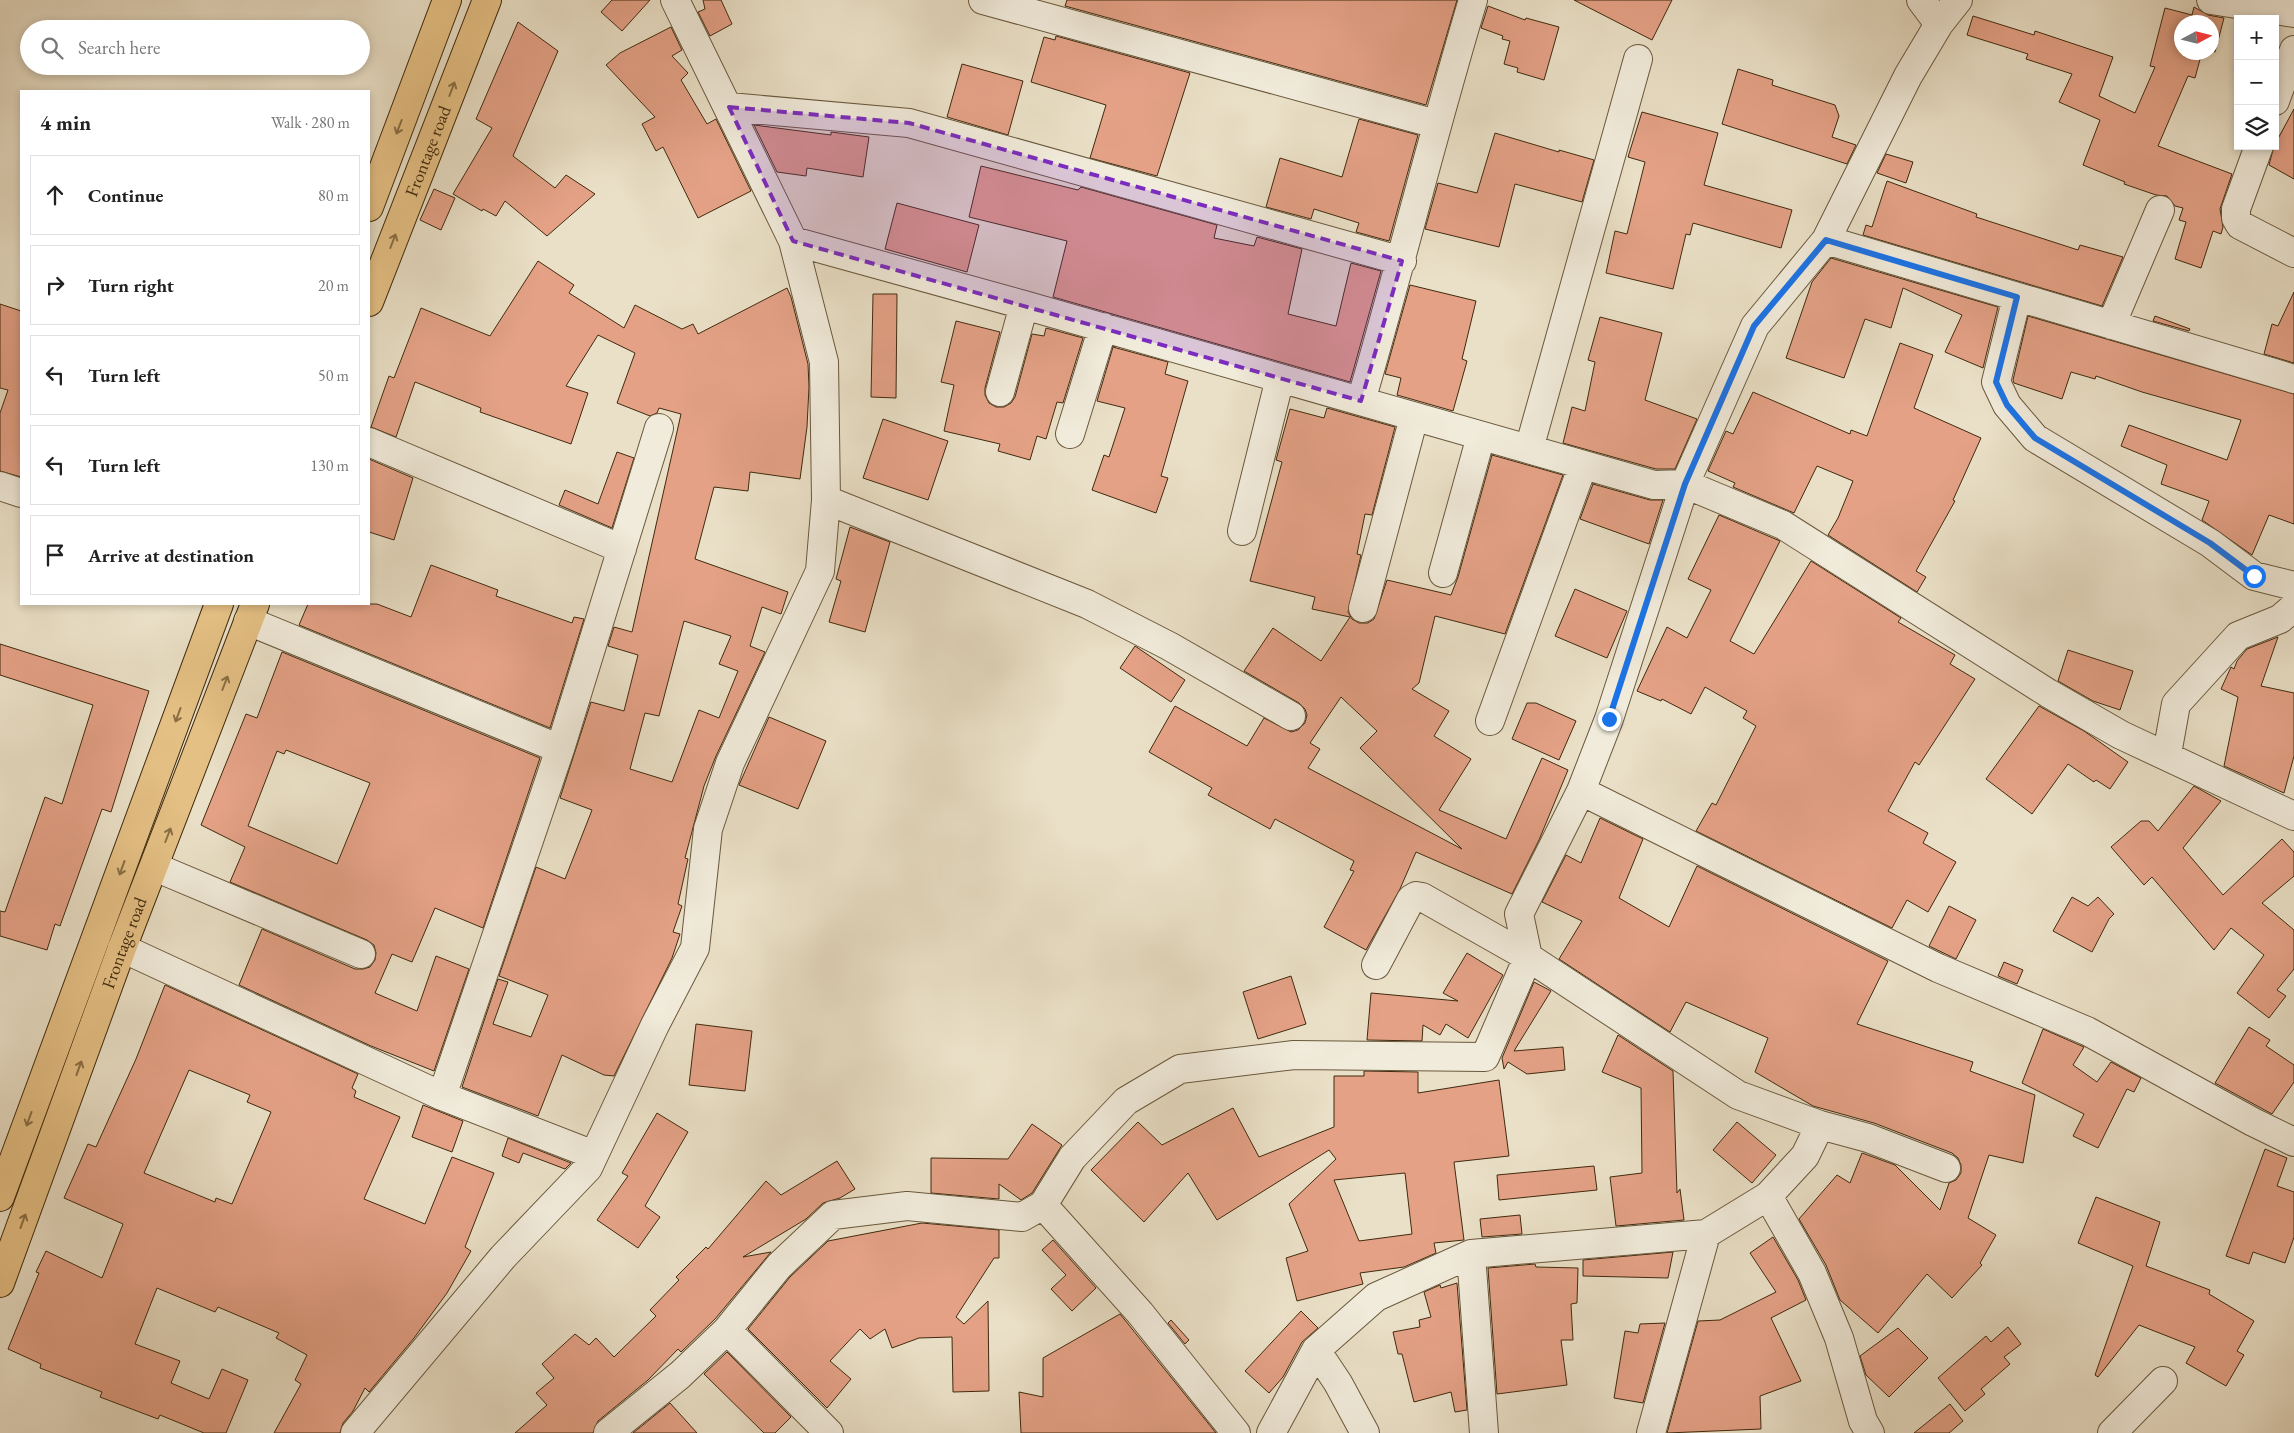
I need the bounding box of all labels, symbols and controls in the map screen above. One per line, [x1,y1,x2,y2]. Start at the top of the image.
north arrow [2174,15,2219,60]
map controls [2234,15,2279,150]
button: + [2234,15,2279,60]
search box [20,20,370,75]
icon: search [38,34,66,62]
text: Search here [78,35,160,60]
button: − [2234,60,2279,105]
one-way arrow [449,82,458,97]
street label: Frontage road [399,101,456,200]
button: layers [2234,105,2279,150]
text: 4 min [40,109,91,136]
text: Walk · 280 m [271,112,350,133]
one-way arrow [394,119,403,135]
icon: ahead [41,181,69,209]
text: Continue [88,183,163,208]
text: 80 m [318,185,349,206]
one-way arrow [389,234,398,249]
icon: right [41,271,69,299]
text: Turn right [88,273,174,298]
text: 20 m [318,275,349,296]
icon: left [41,361,69,389]
text: Turn left [88,363,160,388]
text: 50 m [318,365,349,386]
icon: left [41,451,69,479]
text: Turn left [88,453,160,478]
text: 130 m [310,455,349,476]
icon: arrive [41,541,69,569]
text: Arrive at destination [88,543,254,568]
route start [2243,565,2266,588]
one-way arrow [221,676,230,691]
one-way arrow [173,707,182,722]
route end [1598,708,1621,731]
one-way arrow [163,828,173,843]
one-way arrow [117,860,126,875]
street label: Frontage road [96,893,152,992]
one-way arrow [75,1061,84,1076]
one-way arrow [24,1111,33,1126]
one-way arrow [19,1214,28,1229]

